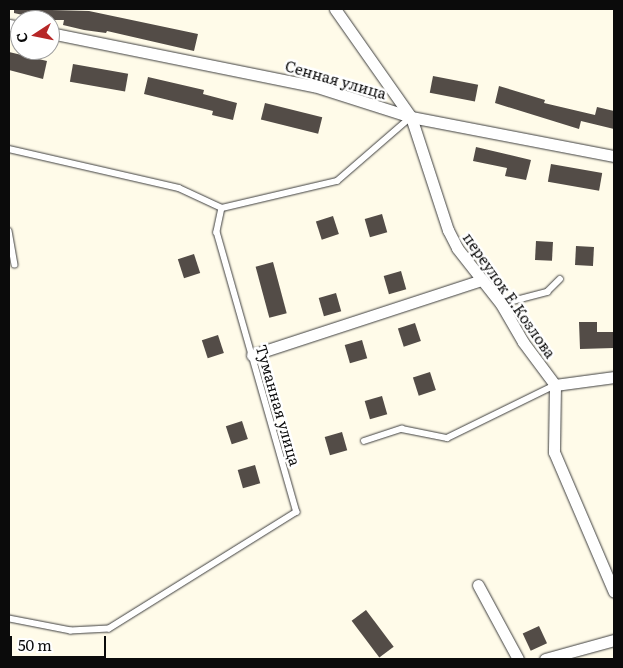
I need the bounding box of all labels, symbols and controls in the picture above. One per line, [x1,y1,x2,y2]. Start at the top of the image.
north arrow [10,10,60,60]
text: С [10,31,32,44]
street label: Сенная улица [283,56,389,102]
street label: переулок Е.Козлова [460,229,560,361]
street label: Туманная улица [253,342,305,468]
scale bar [12,626,109,658]
text: 50 m [18,633,52,656]

